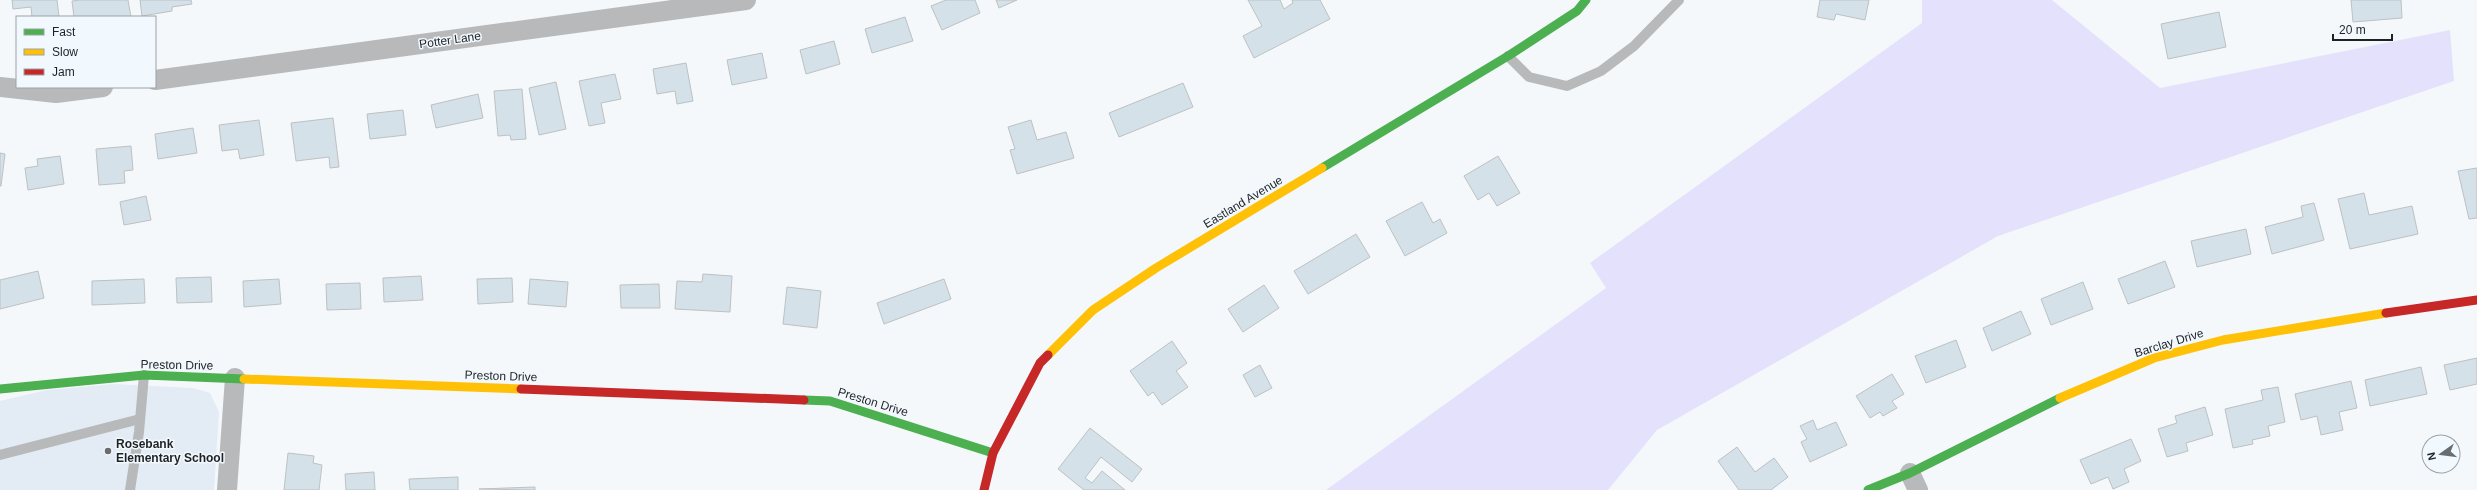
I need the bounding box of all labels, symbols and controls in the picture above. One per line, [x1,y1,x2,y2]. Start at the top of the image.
legend [16,16,156,88]
scale bar [2333,16,2392,42]
text: 20 m [2339,23,2366,37]
text: Fast [52,25,76,39]
street label: Potter Lane [418,29,482,51]
text: Slow [52,45,78,59]
text: Jam [52,65,75,79]
street label: Eastland Avenue [1201,173,1285,231]
street label: Barclay Drive [2133,326,2205,360]
street label: Preston Drive [141,357,214,373]
street label: Preston Drive [464,368,538,384]
street label: Preston Drive [836,385,910,419]
north arrow [2421,434,2461,474]
place label: Rosebank Elementary School [116,437,224,465]
marker: Rosebank Elementary School [103,446,113,456]
text: N [2425,451,2438,462]

